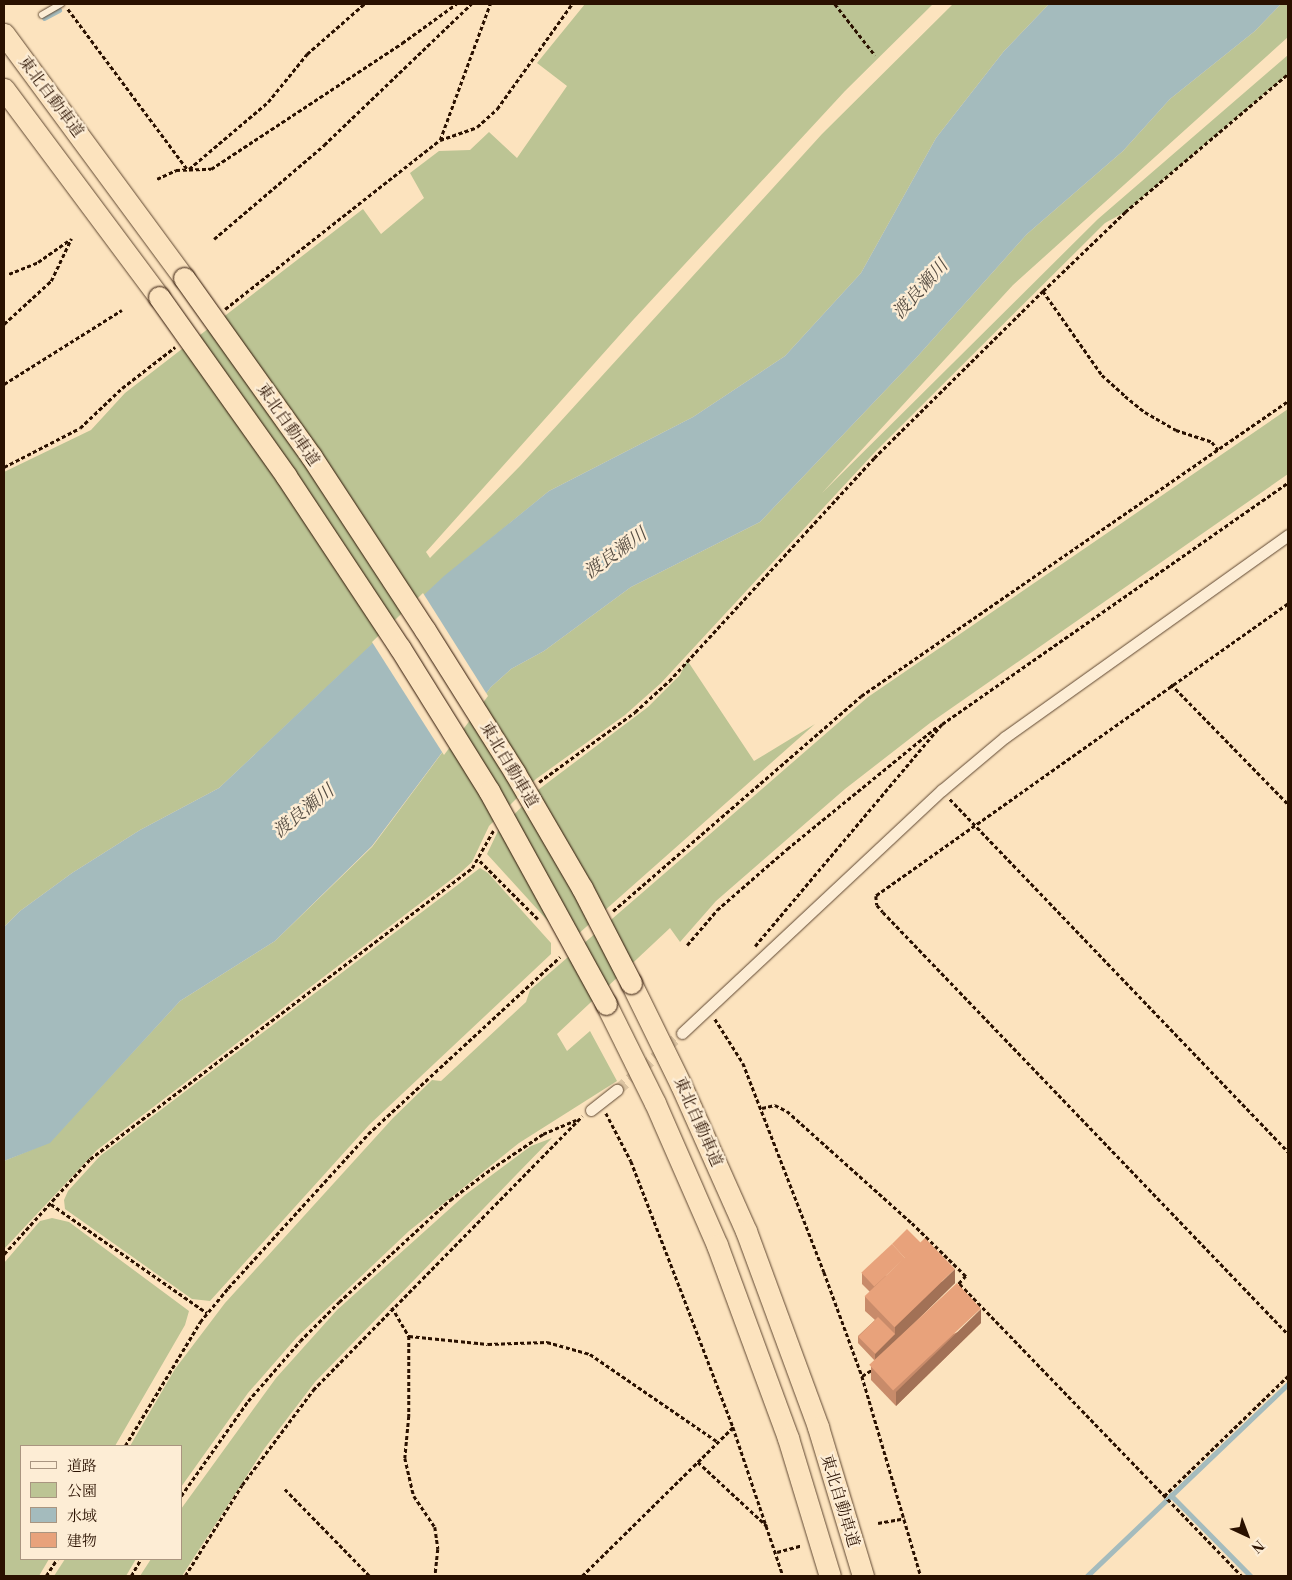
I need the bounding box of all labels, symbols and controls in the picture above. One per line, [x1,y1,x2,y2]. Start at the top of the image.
street label: 東北自動車道 [14,53,88,141]
water label: 渡良瀬川 [889,256,953,324]
street label: 東北自動車道 [253,380,323,470]
water label: 渡良瀬川 [581,524,651,584]
street label: 東北自動車道 [476,719,542,811]
water label: 渡良瀬川 [269,781,339,843]
street label: 東北自動車道 [670,1074,726,1170]
legend [20,1445,182,1560]
street label: 東北自動車道 [817,1452,863,1550]
text: 道路 [67,1457,97,1476]
text: 公園 [67,1482,97,1501]
text: 水域 [67,1507,97,1526]
north arrow [1222,1510,1272,1560]
text: 建物 [67,1532,97,1551]
text: N [1247,1536,1267,1556]

